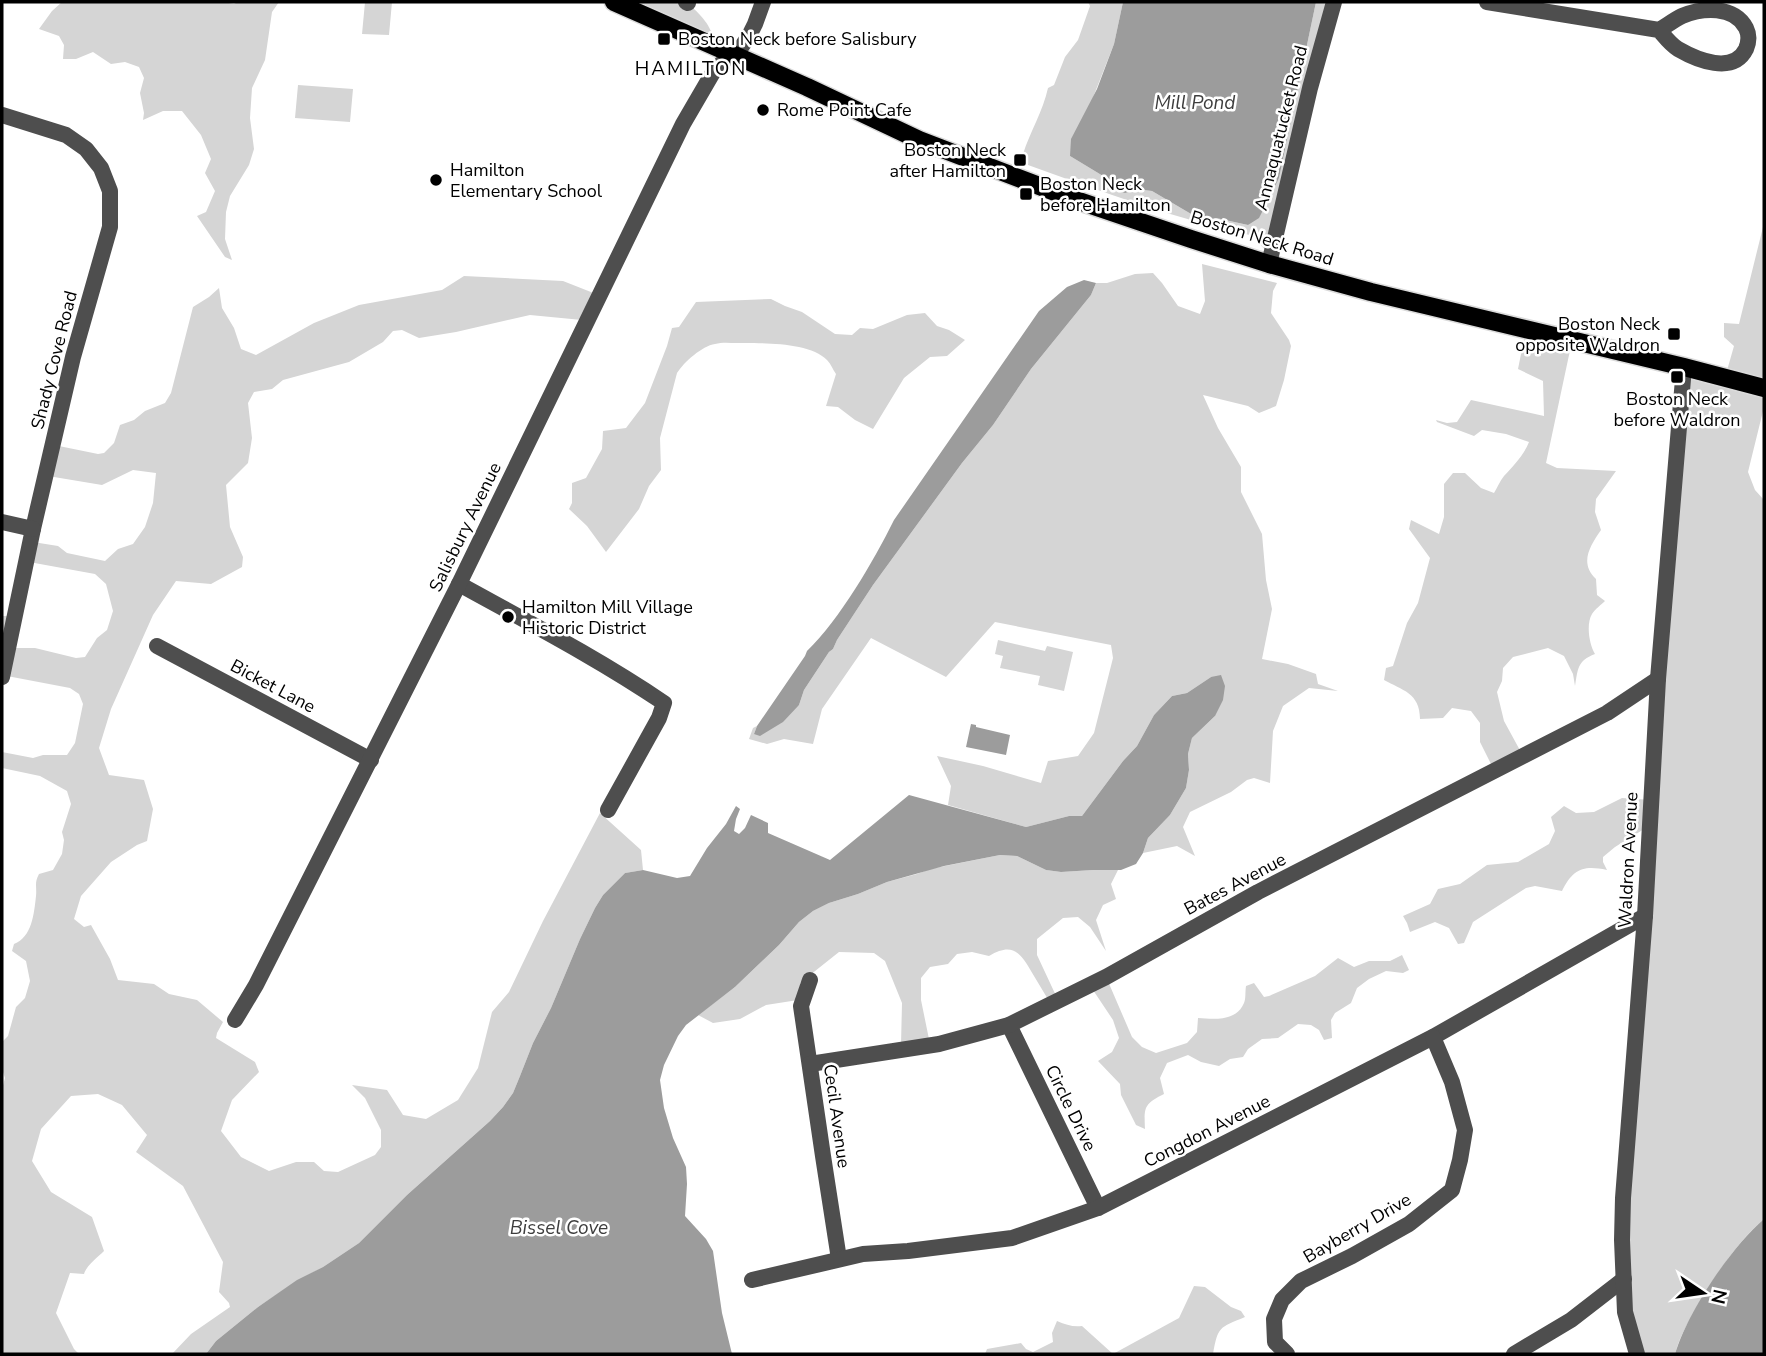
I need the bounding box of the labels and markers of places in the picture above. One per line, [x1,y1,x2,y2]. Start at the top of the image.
place label: Boston Neck before Salisbury [678,27,917,51]
marker: Boston Neck before Salisbury [656,31,672,47]
place label: Rome Point Cafe [777,98,911,122]
marker: Rome Point Cafe [755,102,771,118]
place label: Boston Neck after Hamilton [890,138,1007,183]
marker: Boston Neck after Hamilton [1012,152,1028,168]
place label: Hamilton Elementary School [450,158,603,203]
marker: Hamilton Elementary School [428,172,444,188]
place label: Boston Neck before Hamilton [1040,172,1171,217]
marker: Boston Neck before Hamilton [1018,186,1034,202]
place label: Boston Neck opposite Waldron [1515,312,1661,357]
marker: Boston Neck opposite Waldron [1666,326,1682,342]
marker: Boston Neck before Waldron [1669,369,1685,385]
place label: Boston Neck before Waldron [1614,387,1740,432]
place label: Hamilton Mill Village Historic District [522,595,693,640]
marker: Hamilton Mill Village Historic District [500,609,516,625]

